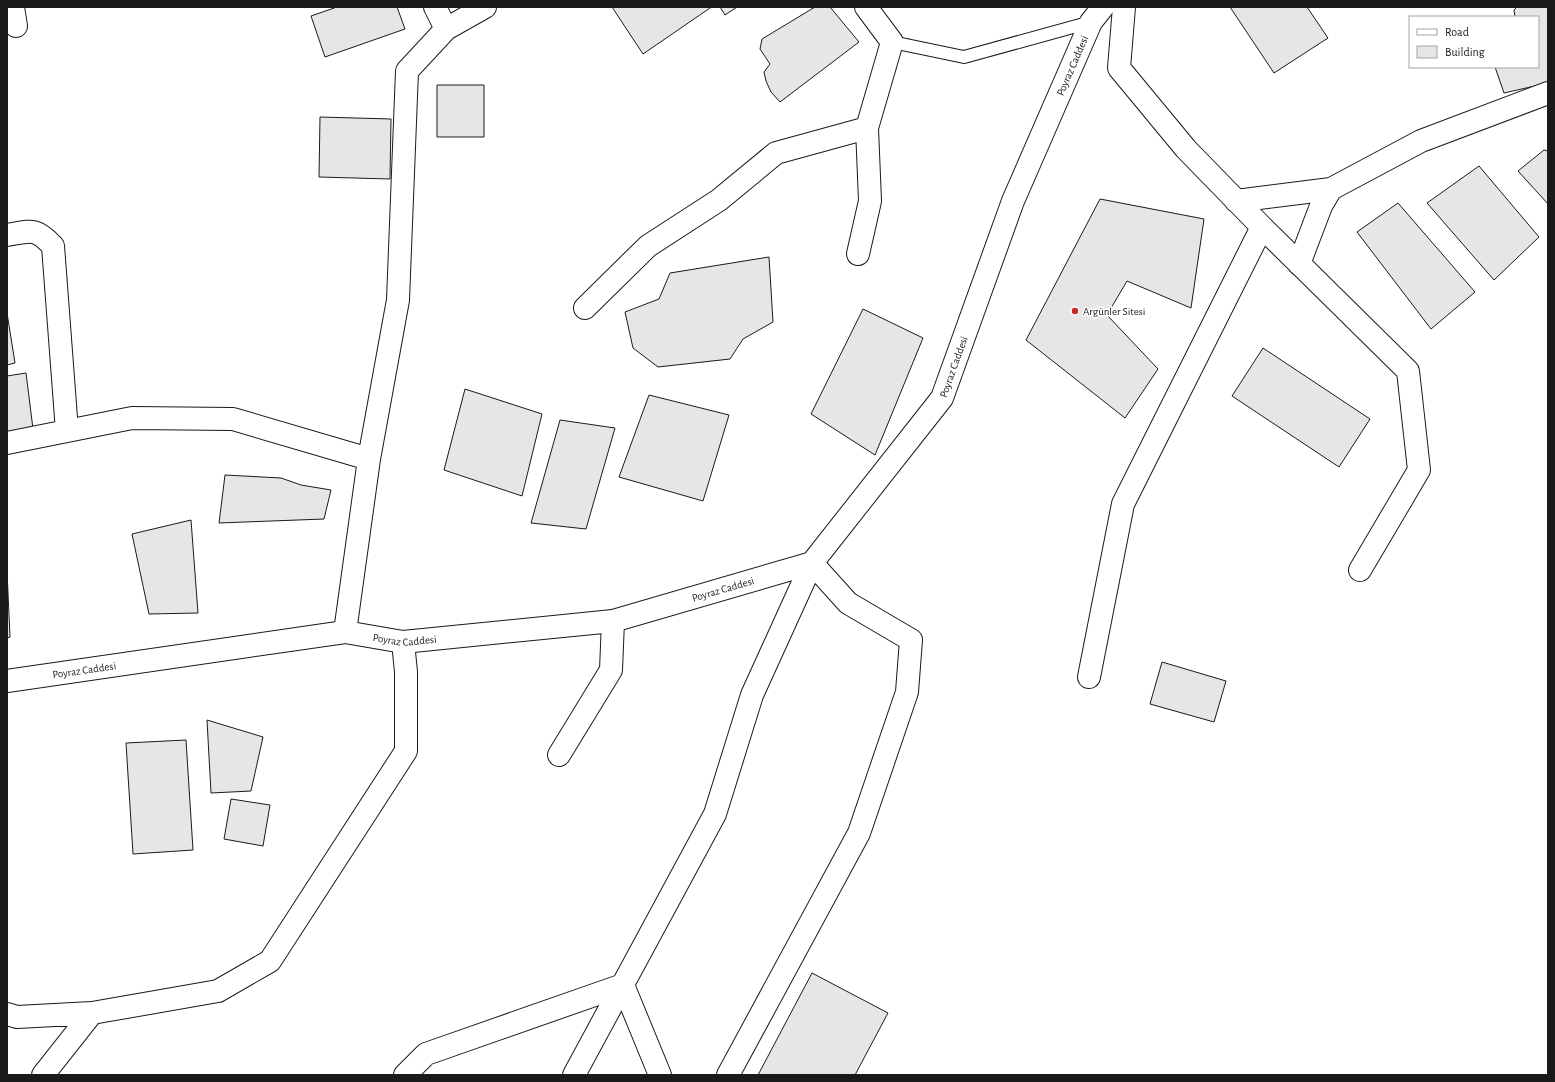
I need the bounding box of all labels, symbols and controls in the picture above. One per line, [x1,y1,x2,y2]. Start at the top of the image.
legend [1409,16,1539,68]
text: Road [1445,26,1469,38]
street label: Poyraz Caddesi [1055,34,1090,97]
text: Building [1445,46,1485,58]
marker: Argünler Sitesi [1070,306,1080,316]
place label: Argünler Sitesi [1083,306,1146,317]
street label: Poyraz Caddesi [938,335,970,399]
street label: Poyraz Caddesi [691,575,755,604]
street label: Poyraz Caddesi [372,632,437,648]
street label: Poyraz Caddesi [52,660,117,680]

